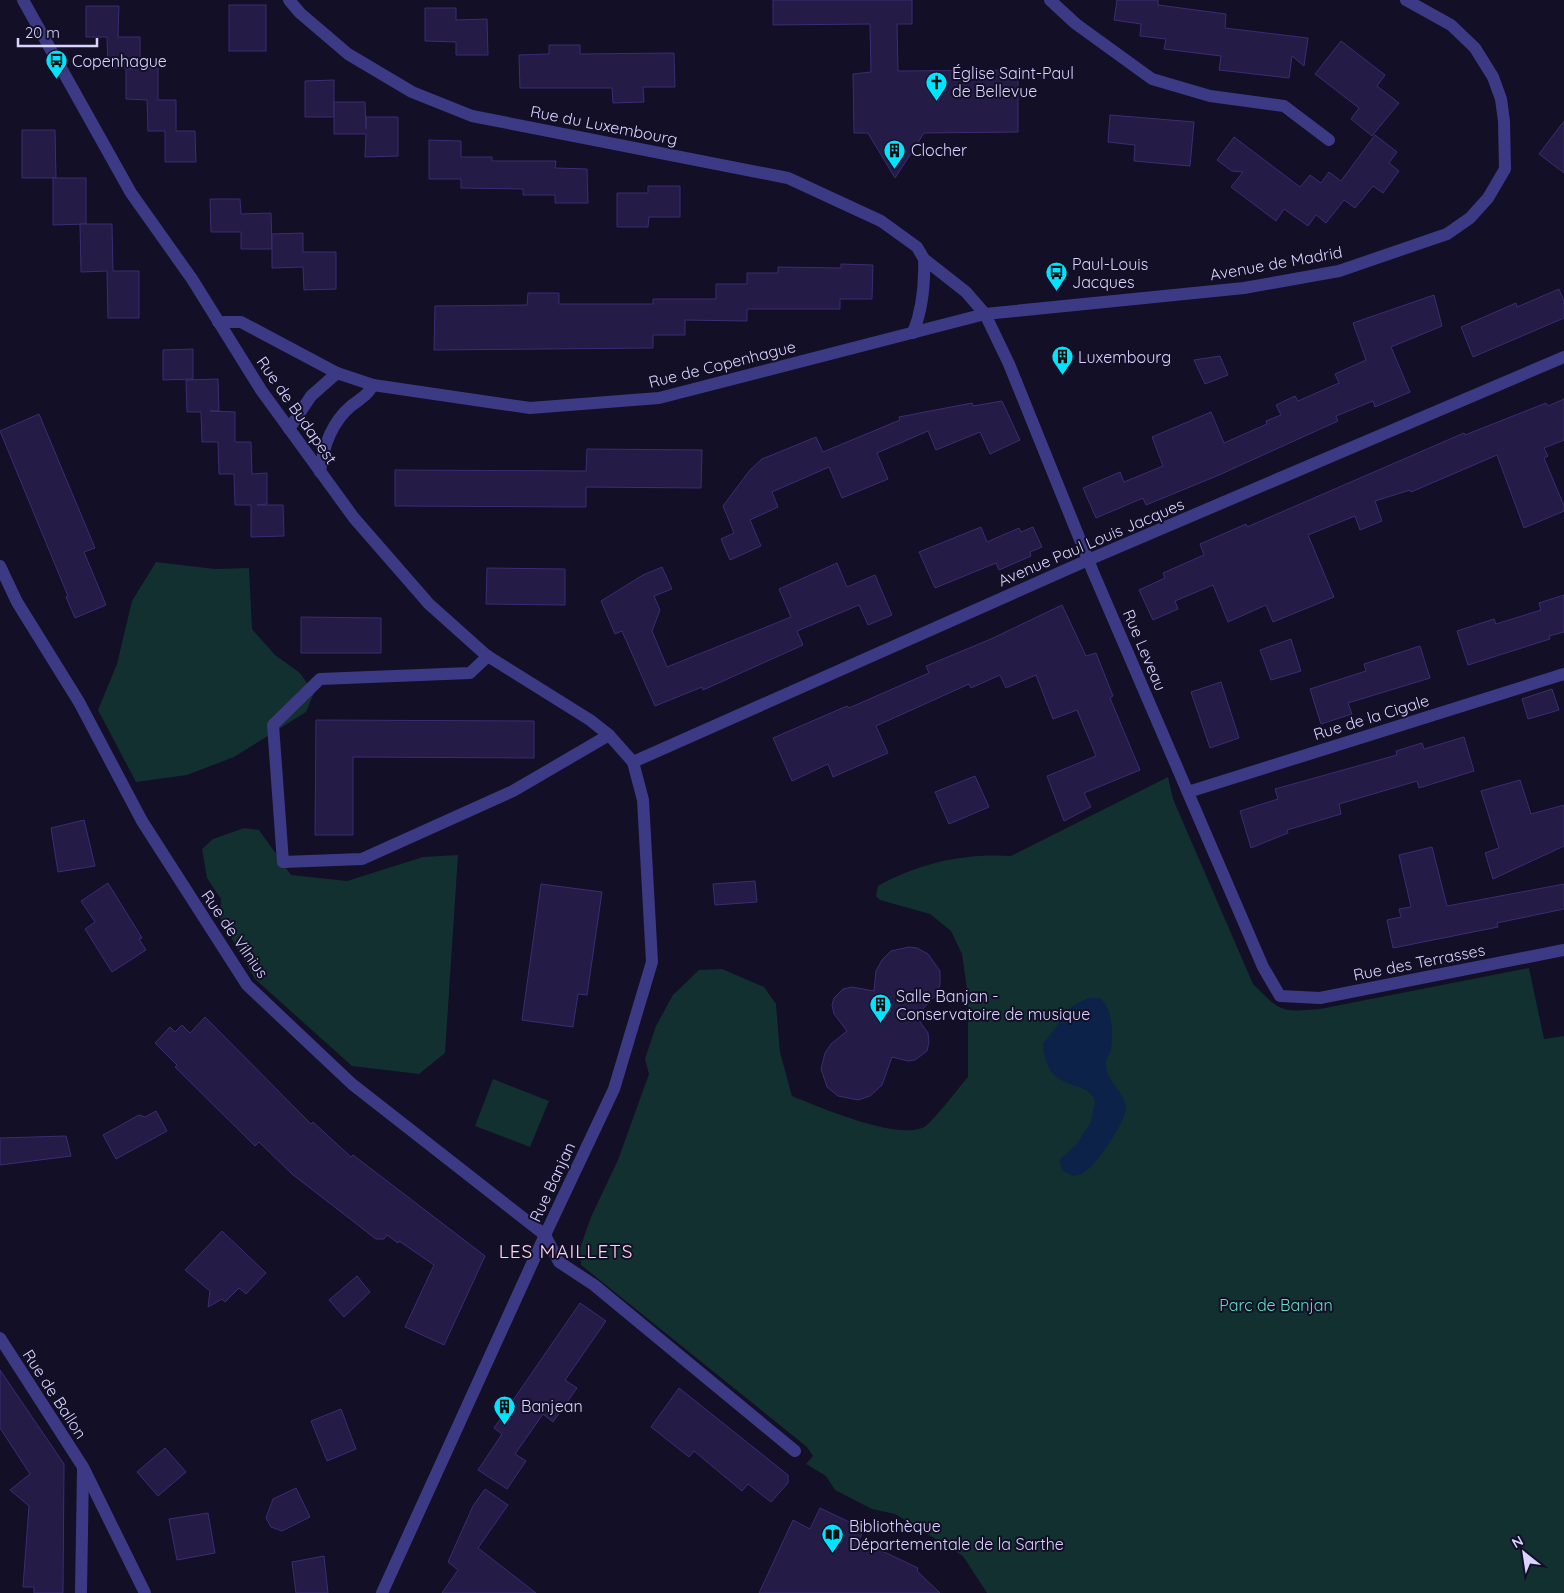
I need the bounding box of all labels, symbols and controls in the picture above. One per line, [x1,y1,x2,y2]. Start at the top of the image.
scale bar [18,15,96,47]
text: 20 m [25,23,60,42]
bus stop icon: Copenhague [44,49,68,80]
place label: Copenhague [72,51,167,71]
place label: Église Saint-Paul de Bellevue [952,63,1074,101]
church icon: Église Saint-Paul de Bellevue [924,70,948,101]
street label: Rue du Luxembourg [529,101,679,149]
building icon: Clocher [883,138,907,169]
place label: Clocher [911,140,967,160]
street label: Avenue de Madrid [1208,242,1344,284]
place label: Paul-Louis Jacques [1072,254,1148,292]
bus stop icon: Paul-Louis Jacques [1044,261,1068,292]
street label: Rue de Copenhague [646,336,798,392]
building icon: Luxembourg [1050,345,1074,376]
place label: Luxembourg [1078,347,1171,367]
street label: Rue de Budapest [252,352,342,468]
street label: Avenue Paul Louis Jacques [995,494,1187,590]
street label: Rue Leveau [1119,606,1171,694]
street label: Rue de la Cigale [1311,690,1431,744]
street label: Rue de Vilnius [197,886,273,982]
street label: Rue des Terrasses [1351,939,1487,985]
place label: Salle Banjan - Conservatoire de musique [896,986,1090,1024]
building icon: Salle Banjan - Conservatoire de musique [868,993,892,1024]
street label: Rue Banjan [525,1139,579,1225]
district label: LES MAILLETS [499,1239,633,1263]
park label: Parc de Banjan [1219,1295,1333,1315]
street label: Rue de Ballon [19,1346,91,1442]
building icon: Banjean [493,1394,517,1425]
place label: Banjean [521,1396,583,1416]
place label: Bibliothèque Départementale de la Sarthe [849,1516,1064,1554]
library icon: Bibliothèque Départementale de la Sarthe [821,1523,845,1554]
north arrow [1499,1528,1549,1578]
text: N [1509,1531,1526,1552]

